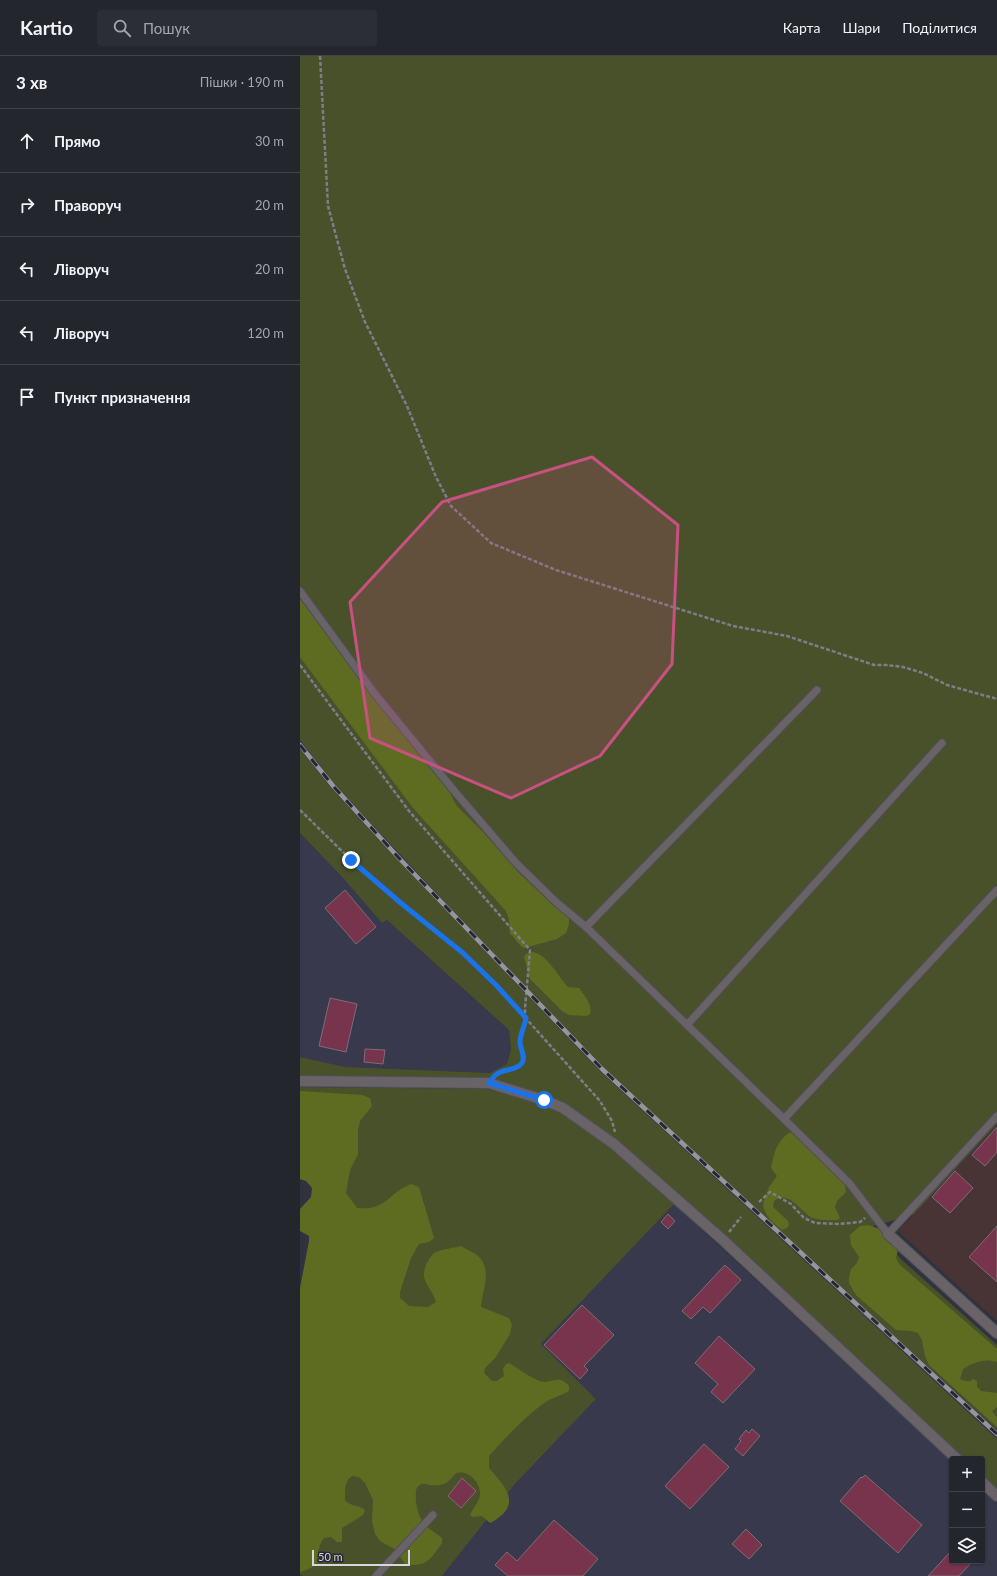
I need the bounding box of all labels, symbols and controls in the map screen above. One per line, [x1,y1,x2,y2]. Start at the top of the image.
search box [97,10,377,46]
text: Kartio [20,16,73,39]
icon: search [111,17,133,39]
text: Пошук [143,19,190,37]
text: Карта [783,19,821,36]
text: Шари [843,19,880,36]
text: Поділитися [902,19,977,36]
text: 3 хв [16,72,47,93]
text: Пішки · 190 m [200,74,284,90]
icon: ahead [16,130,38,152]
text: Прямо [54,132,100,150]
text: 30 m [255,133,284,149]
icon: right [16,194,38,216]
text: Праворуч [54,196,121,214]
text: 20 m [255,197,284,213]
icon: left [16,258,38,280]
text: Ліворуч [54,260,109,278]
text: 20 m [255,261,284,277]
icon: left [16,322,38,344]
text: Ліворуч [54,324,109,342]
text: 120 m [247,325,284,341]
icon: arrive [16,386,38,408]
text: Пункт призначення [54,388,190,406]
route end [342,851,360,869]
route start [535,1091,553,1109]
map controls [949,1456,985,1564]
button: + [949,1456,985,1492]
button: − [949,1492,985,1528]
button: layers [949,1528,985,1564]
scale bar [312,1548,410,1567]
text: 50 m [318,1550,343,1563]

